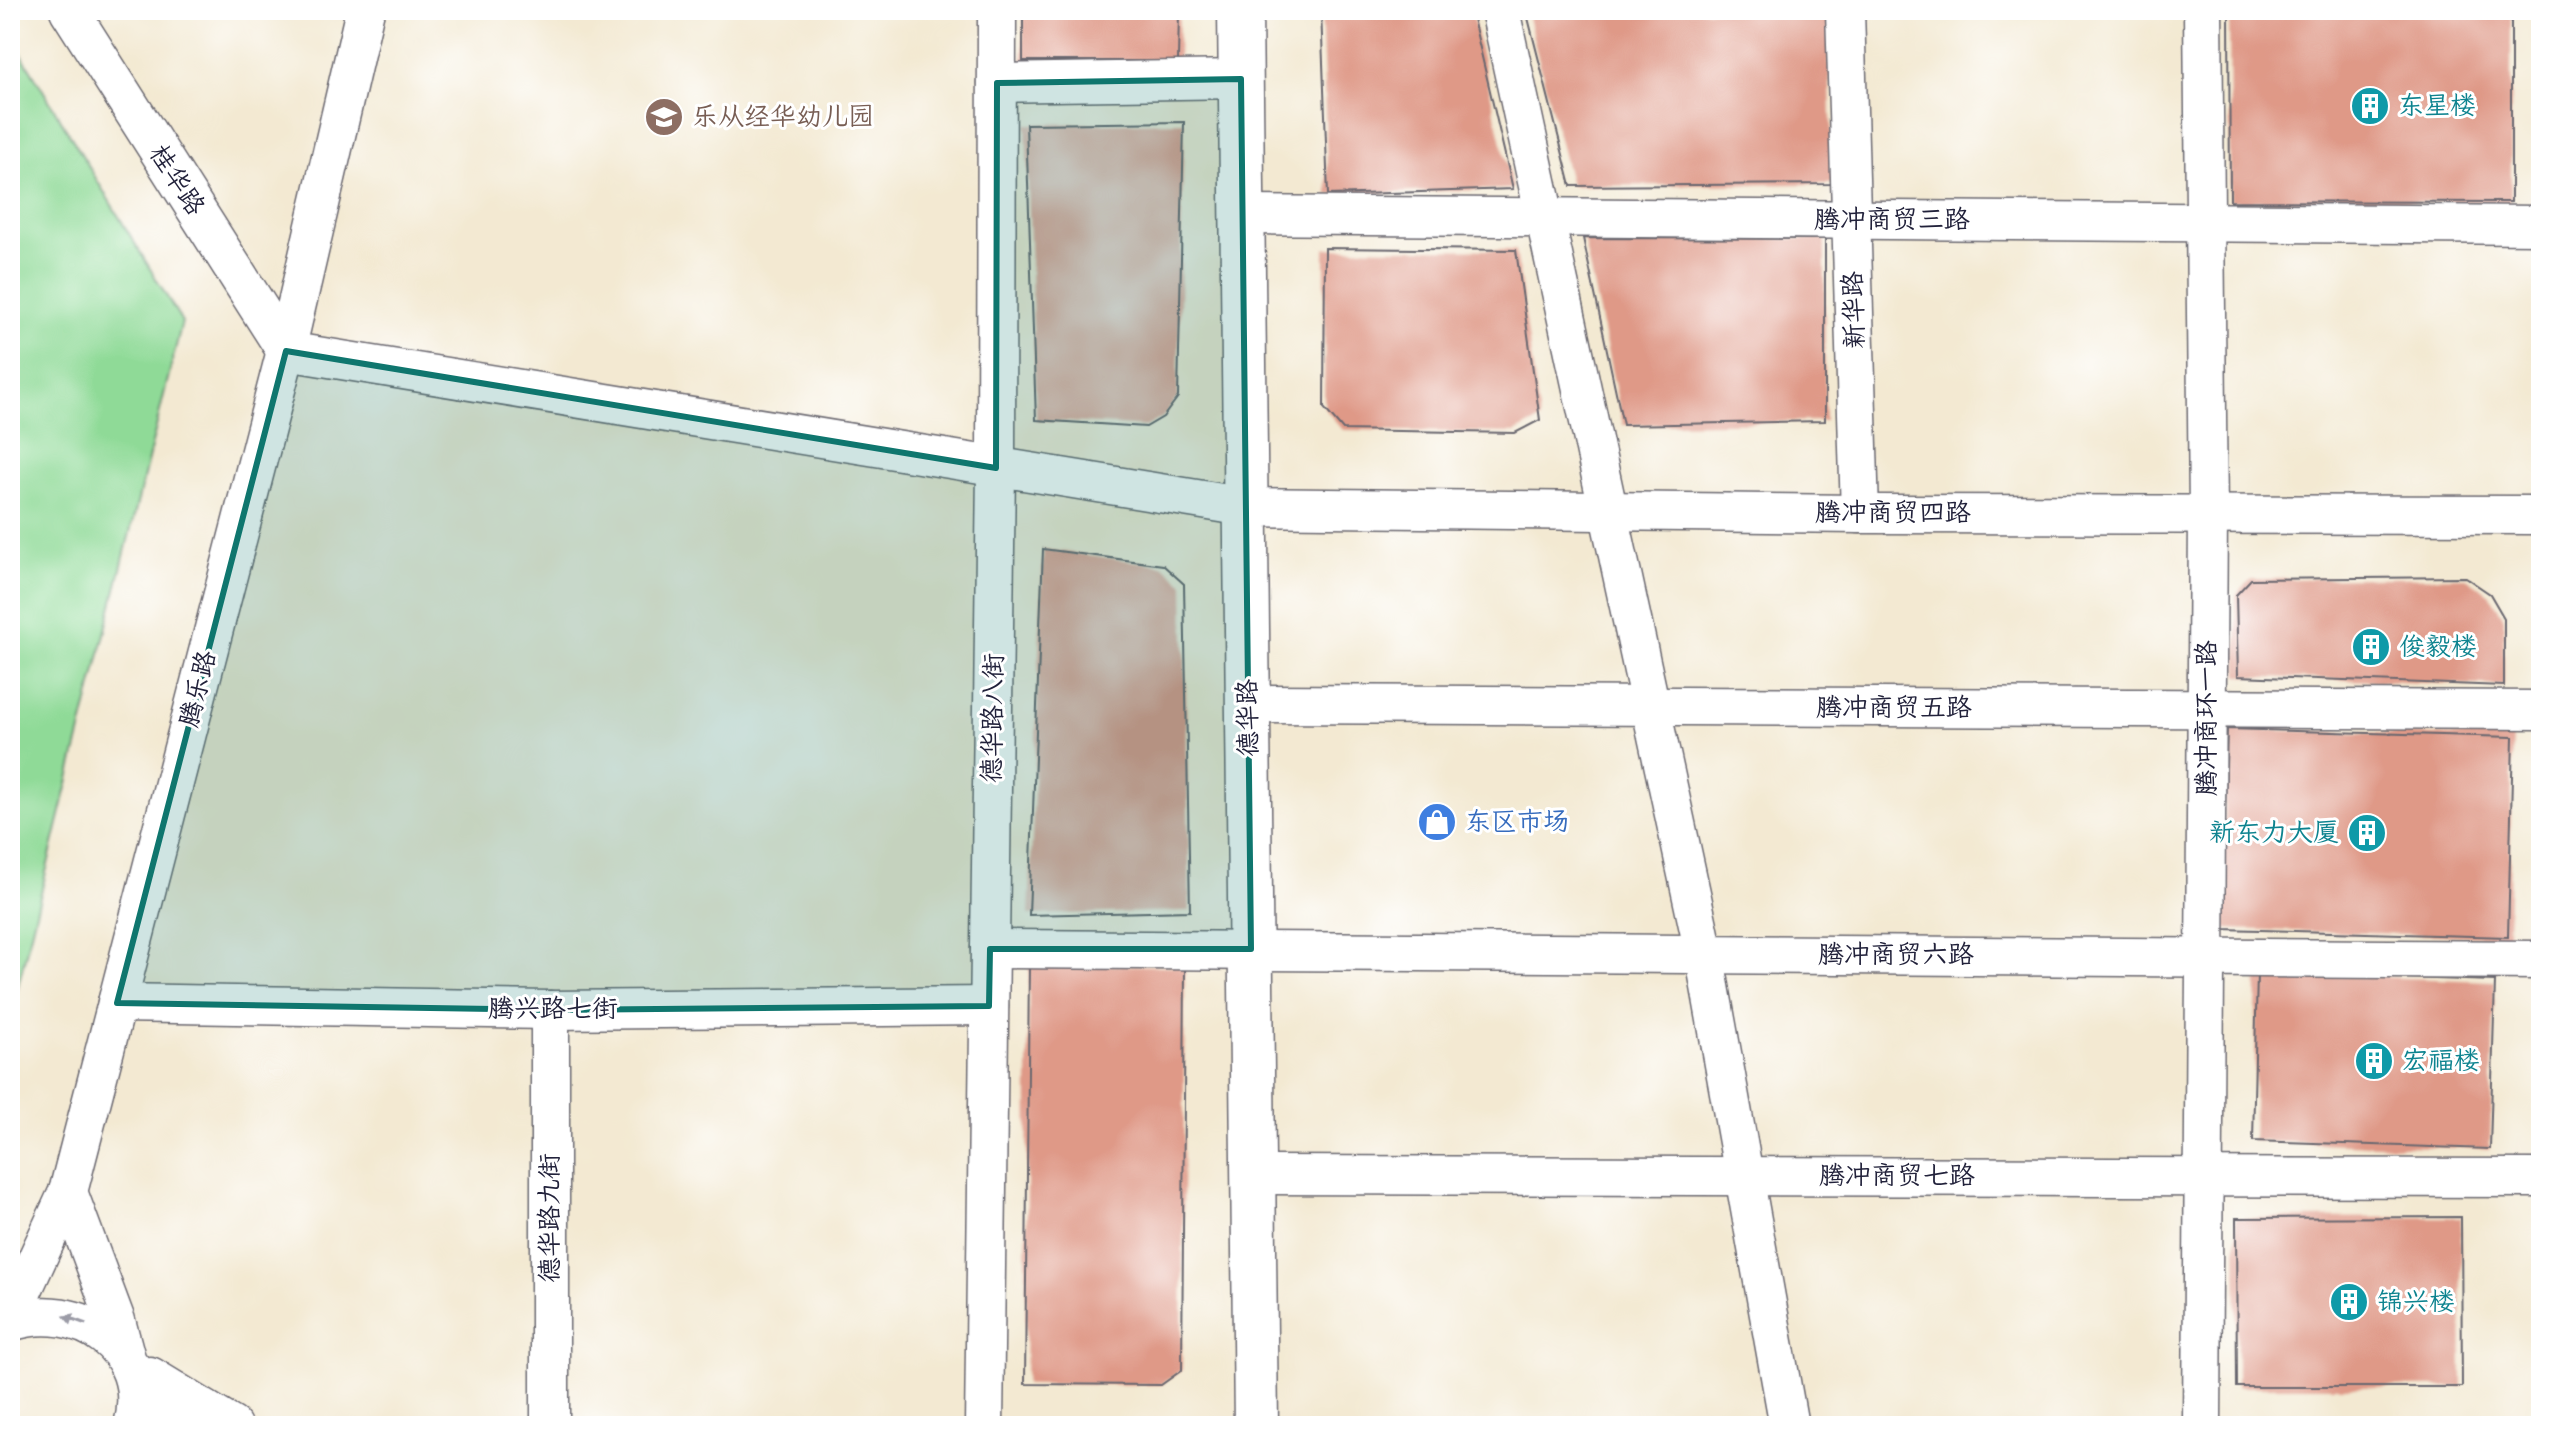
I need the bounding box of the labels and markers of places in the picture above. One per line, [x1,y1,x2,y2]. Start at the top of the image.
building icon: 东星楼 [2349,85,2391,127]
place label: 东星楼 [2398,91,2476,121]
school or university icon: 乐从经华幼儿园 [643,96,685,138]
place label: 乐从经华幼儿园 [692,102,874,132]
building icon: 俊毅楼 [2350,626,2392,668]
place label: 俊毅楼 [2399,632,2477,662]
shop icon: 东区市场 [1416,801,1458,843]
place label: 东区市场 [1465,807,1569,837]
building icon: 新东力大厦 [2346,812,2388,854]
place label: 新东力大厦 [2209,818,2339,848]
building icon: 宏福楼 [2353,1040,2395,1082]
place label: 宏福楼 [2402,1046,2480,1076]
building icon: 锦兴楼 [2328,1281,2370,1323]
place label: 锦兴楼 [2377,1287,2455,1317]

